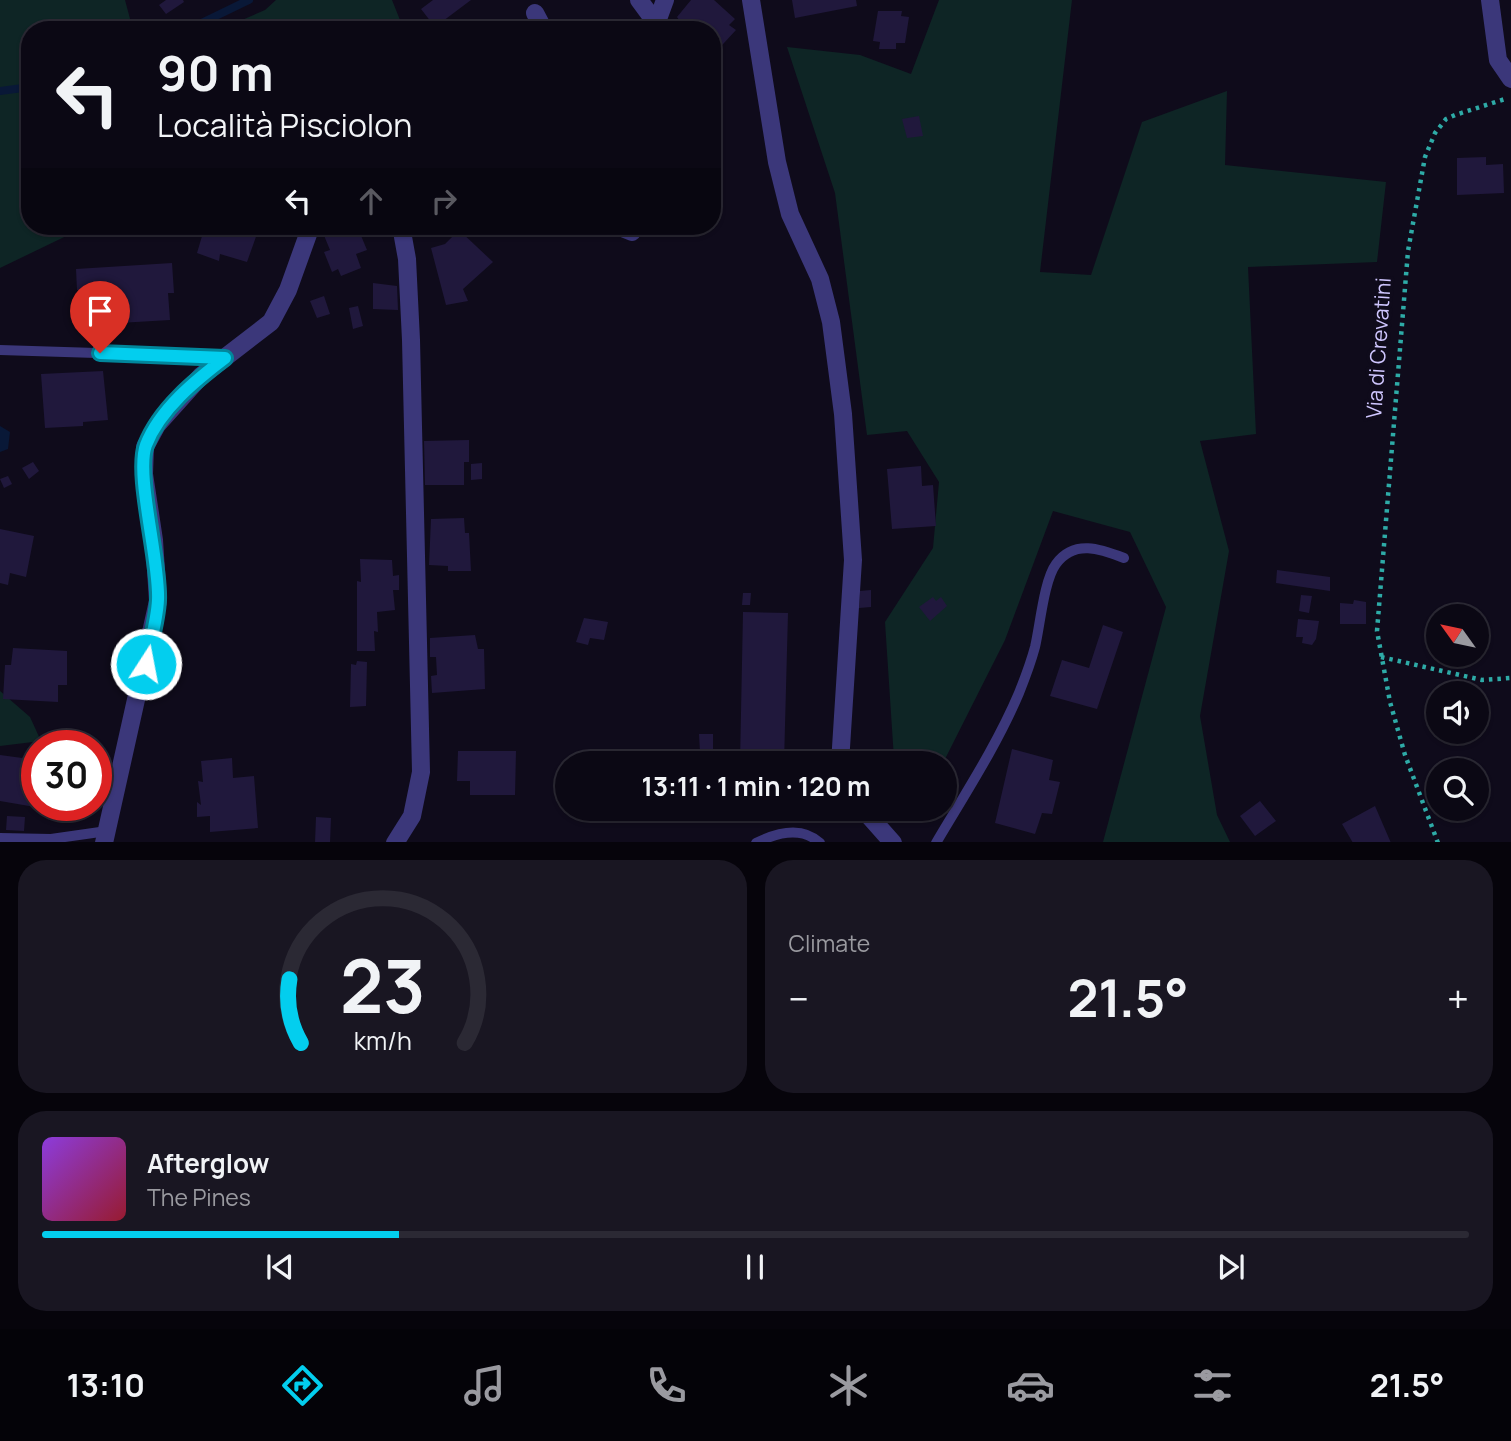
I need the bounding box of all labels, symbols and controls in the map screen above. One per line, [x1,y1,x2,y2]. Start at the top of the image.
text: 90 m [157,39,274,106]
icon: left [42,49,133,140]
text: Località Pisciolon [157,103,412,147]
icon: left [279,182,317,220]
icon: ahead [352,182,390,220]
icon: right [425,182,463,220]
street label: Via di Crevatini [1359,277,1397,419]
pin [70,281,130,353]
icon: arrive [81,292,119,330]
north arrow [1426,604,1489,667]
map controls [1426,604,1489,821]
position arrow [109,627,183,701]
button: sound [1426,681,1489,744]
speed limit sign: 30 [21,730,112,821]
button: search [1426,758,1489,821]
text: 13:11 · 1 min · 120 m [642,768,870,804]
text: Climate [789,927,870,959]
text: 23 [339,935,425,1035]
text: 21.5° [1067,962,1189,1033]
text: − [789,972,809,1024]
text: + [1447,972,1469,1024]
text: km/h [353,1022,411,1057]
text: Afterglow [147,1145,269,1181]
text: The Pines [147,1181,251,1213]
icon: previous [261,1248,299,1286]
icon: pause [736,1248,774,1286]
icon: next [1212,1248,1250,1286]
icon: directions [278,1361,327,1410]
icon: music [460,1361,509,1410]
icon: phone [642,1361,691,1410]
icon: climate [824,1361,873,1410]
icon: car [1006,1361,1055,1410]
icon: filters [1188,1361,1237,1410]
text: 13:10 [66,1363,145,1407]
text: 21.5° [1370,1363,1444,1407]

